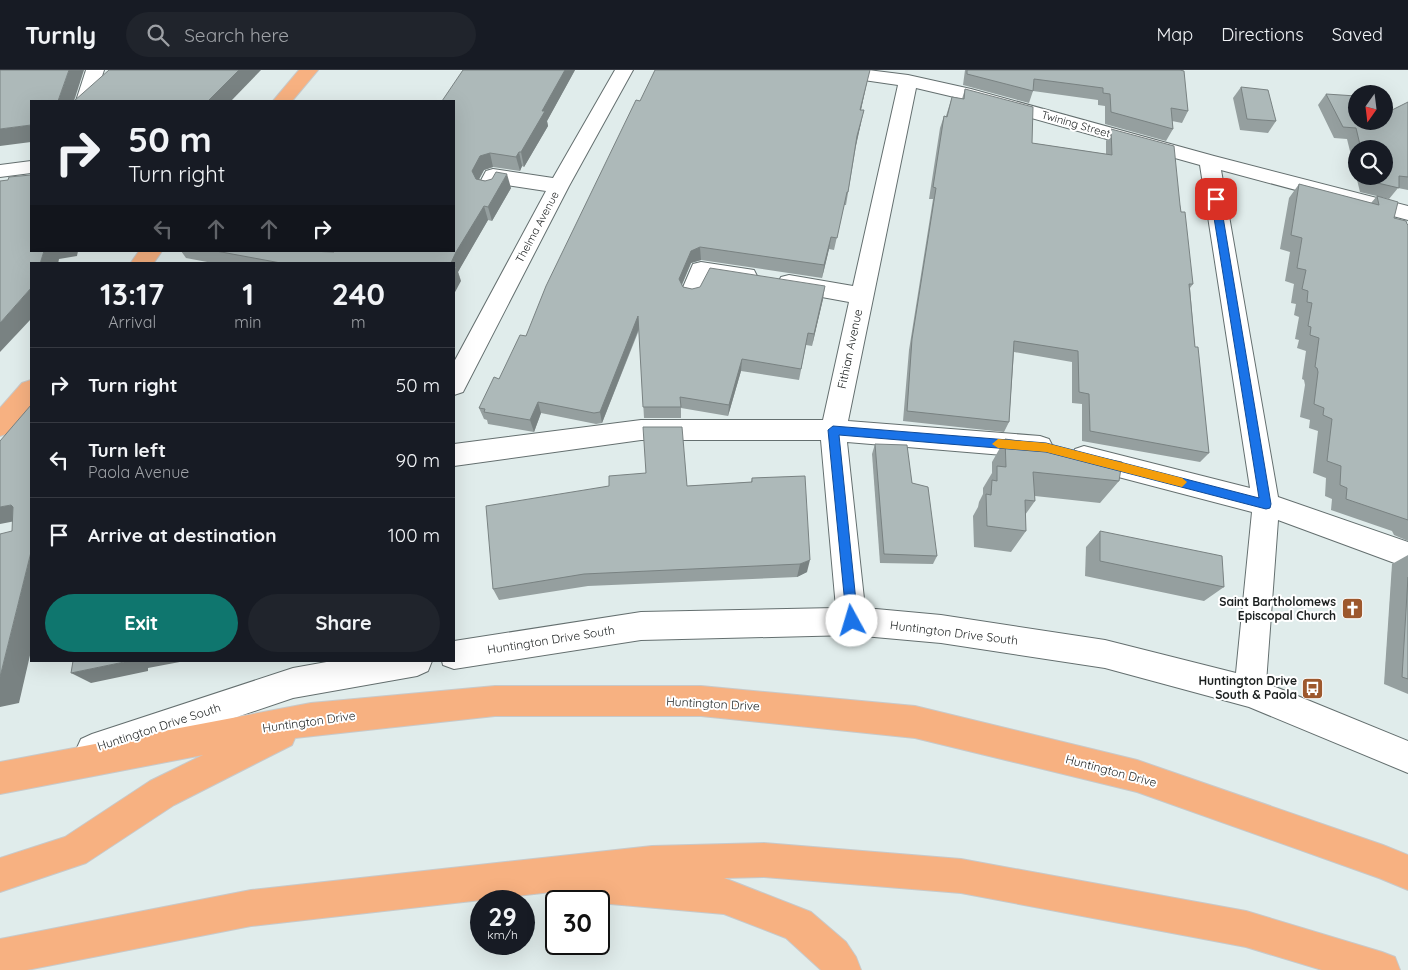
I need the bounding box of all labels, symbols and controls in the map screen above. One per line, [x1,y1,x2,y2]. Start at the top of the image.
search box [126,12,476,57]
text: Turnly [25,20,96,50]
icon: search [144,21,172,49]
text: Search here [184,23,289,47]
text: Map [1156,23,1193,46]
text: Directions [1221,23,1304,46]
text: Saved [1332,23,1383,46]
north arrow [1348,85,1392,130]
map controls [1348,85,1393,185]
street label: Twining Street [1040,107,1112,141]
text: 50 m [128,117,212,161]
icon: right [45,120,110,185]
button: search [1348,140,1393,185]
text: Turn right [128,160,225,188]
pin [1195,178,1237,220]
icon: arrive [1202,185,1230,213]
street label: Thelma Avenue [512,189,562,265]
icon: left [149,215,177,243]
icon: ahead [202,215,230,243]
icon: ahead [255,215,283,243]
icon: right [308,215,336,243]
text: 13:17 [100,275,164,313]
text: 1 [242,275,254,313]
text: 240 [332,275,385,313]
street label: Fithian Avenue [834,307,865,390]
text: Arrival [108,312,156,332]
text: min [234,312,262,332]
text: m [351,312,366,332]
icon: right [45,371,73,399]
text: Turn right [88,373,177,397]
text: 50 m [396,373,440,397]
text: Turn left [88,438,166,462]
icon: left [45,446,73,474]
text: 90 m [396,448,440,472]
text: Paola Avenue [88,462,189,482]
icon: arrive [45,521,73,549]
text: Arrive at destination [88,523,277,547]
text: 100 m [388,523,440,547]
button: Exit [45,594,238,652]
button: Share [248,594,440,652]
position arrow [825,594,877,646]
place label: Saint Bartholomews Episcopal Church [1219,594,1336,623]
church icon: Saint Bartholomews Episcopal Church [1340,597,1364,621]
street label: Huntington Drive South [889,617,1019,648]
street label: Huntington Drive South [486,622,616,657]
place label: Huntington Drive South & Paola [1198,673,1297,702]
bus stop icon: Huntington Drive South & Paola [1301,676,1325,700]
street label: Huntington Drive [666,694,760,713]
street label: Huntington Drive South [95,699,222,754]
street label: Huntington Drive [261,708,357,735]
street label: Huntington Drive [1064,751,1159,790]
speed limit sign: 30 [545,890,610,955]
text: 29 [488,901,517,932]
text: km/h [487,927,518,942]

